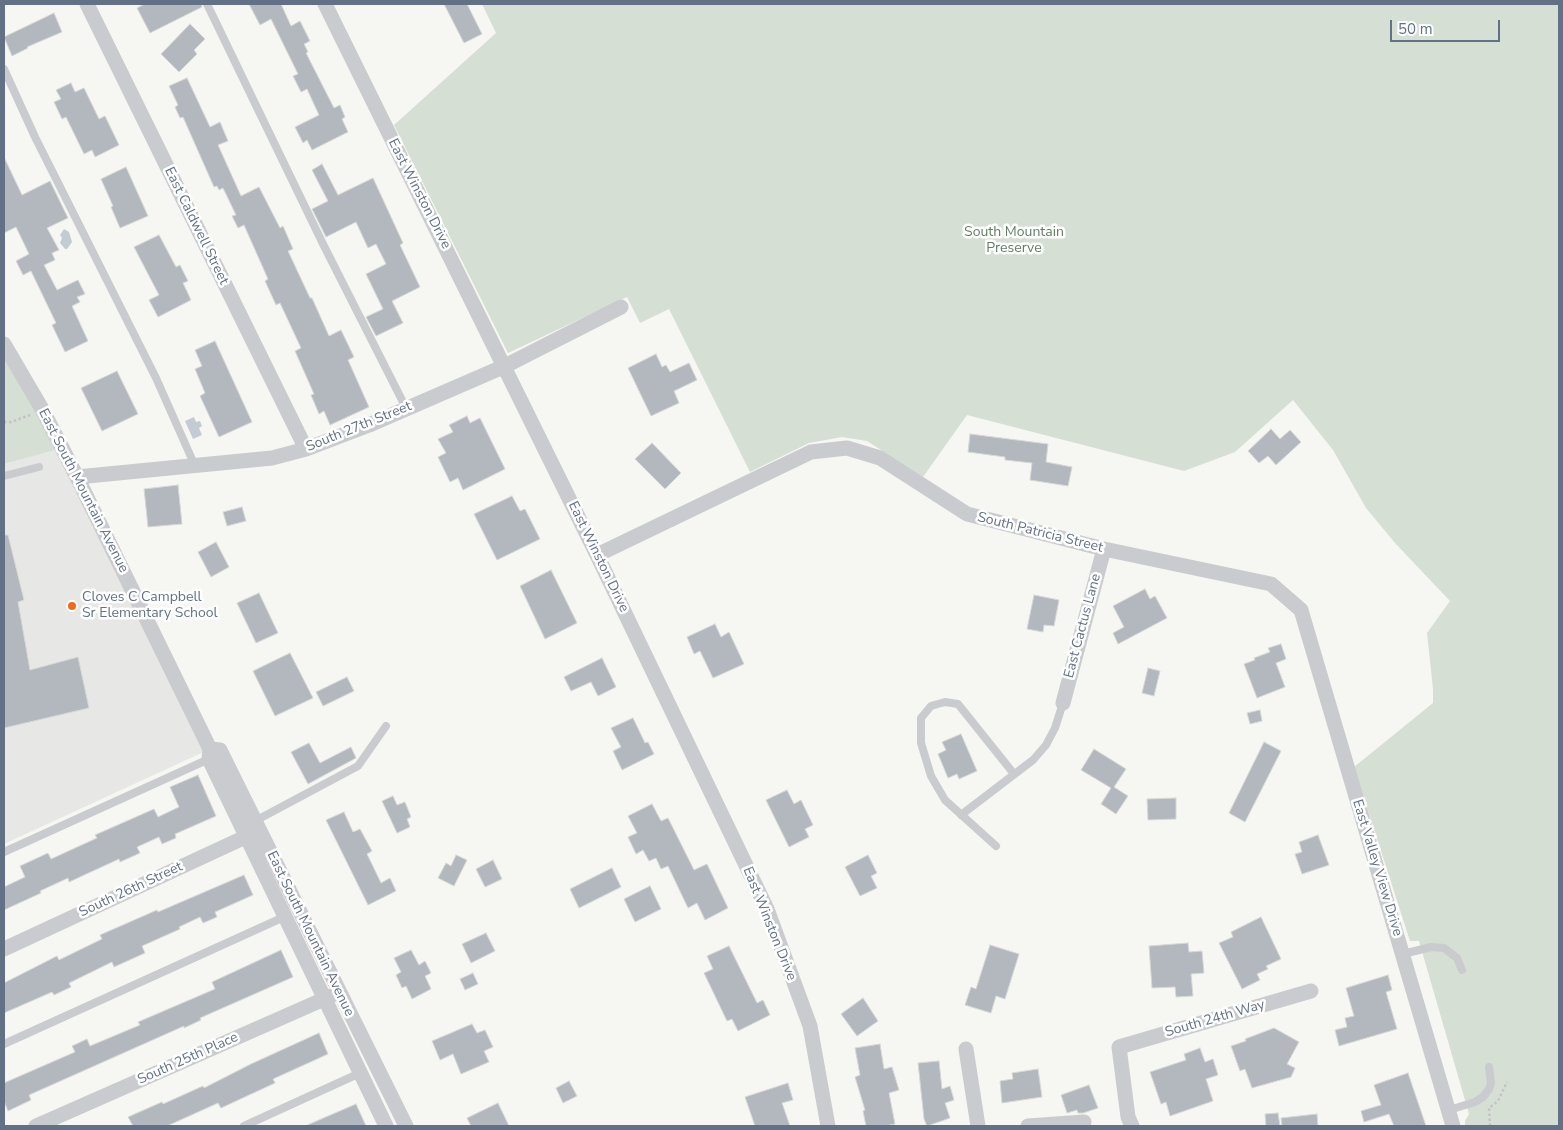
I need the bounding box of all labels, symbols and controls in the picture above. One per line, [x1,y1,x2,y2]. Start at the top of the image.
scale bar [1393,10,1503,42]
text: 50 m [1398,19,1433,39]
street label: East Winston Drive [384,136,454,252]
street label: East Caldwell Street [160,164,232,288]
park label: South Mountain Preserve [964,225,1064,258]
street label: South 27th Street [304,398,414,456]
street label: East South Mountain Avenue [34,406,132,576]
street label: East Winston Drive [564,499,632,615]
street label: South Patricia Street [976,509,1104,557]
street label: East Cactus Lane [1061,572,1105,680]
place label: Cloves C Campbell Sr Elementary School [82,590,218,622]
marker: Cloves C Campbell Sr Elementary School [66,600,78,612]
street label: East Valley View Drive [1348,798,1406,938]
street label: East South Mountain Avenue [263,849,357,1019]
street label: South 26th Street [77,859,185,921]
street label: East Winston Drive [738,865,800,983]
street label: South 24th Way [1163,997,1267,1041]
street label: South 25th Place [135,1029,241,1089]

